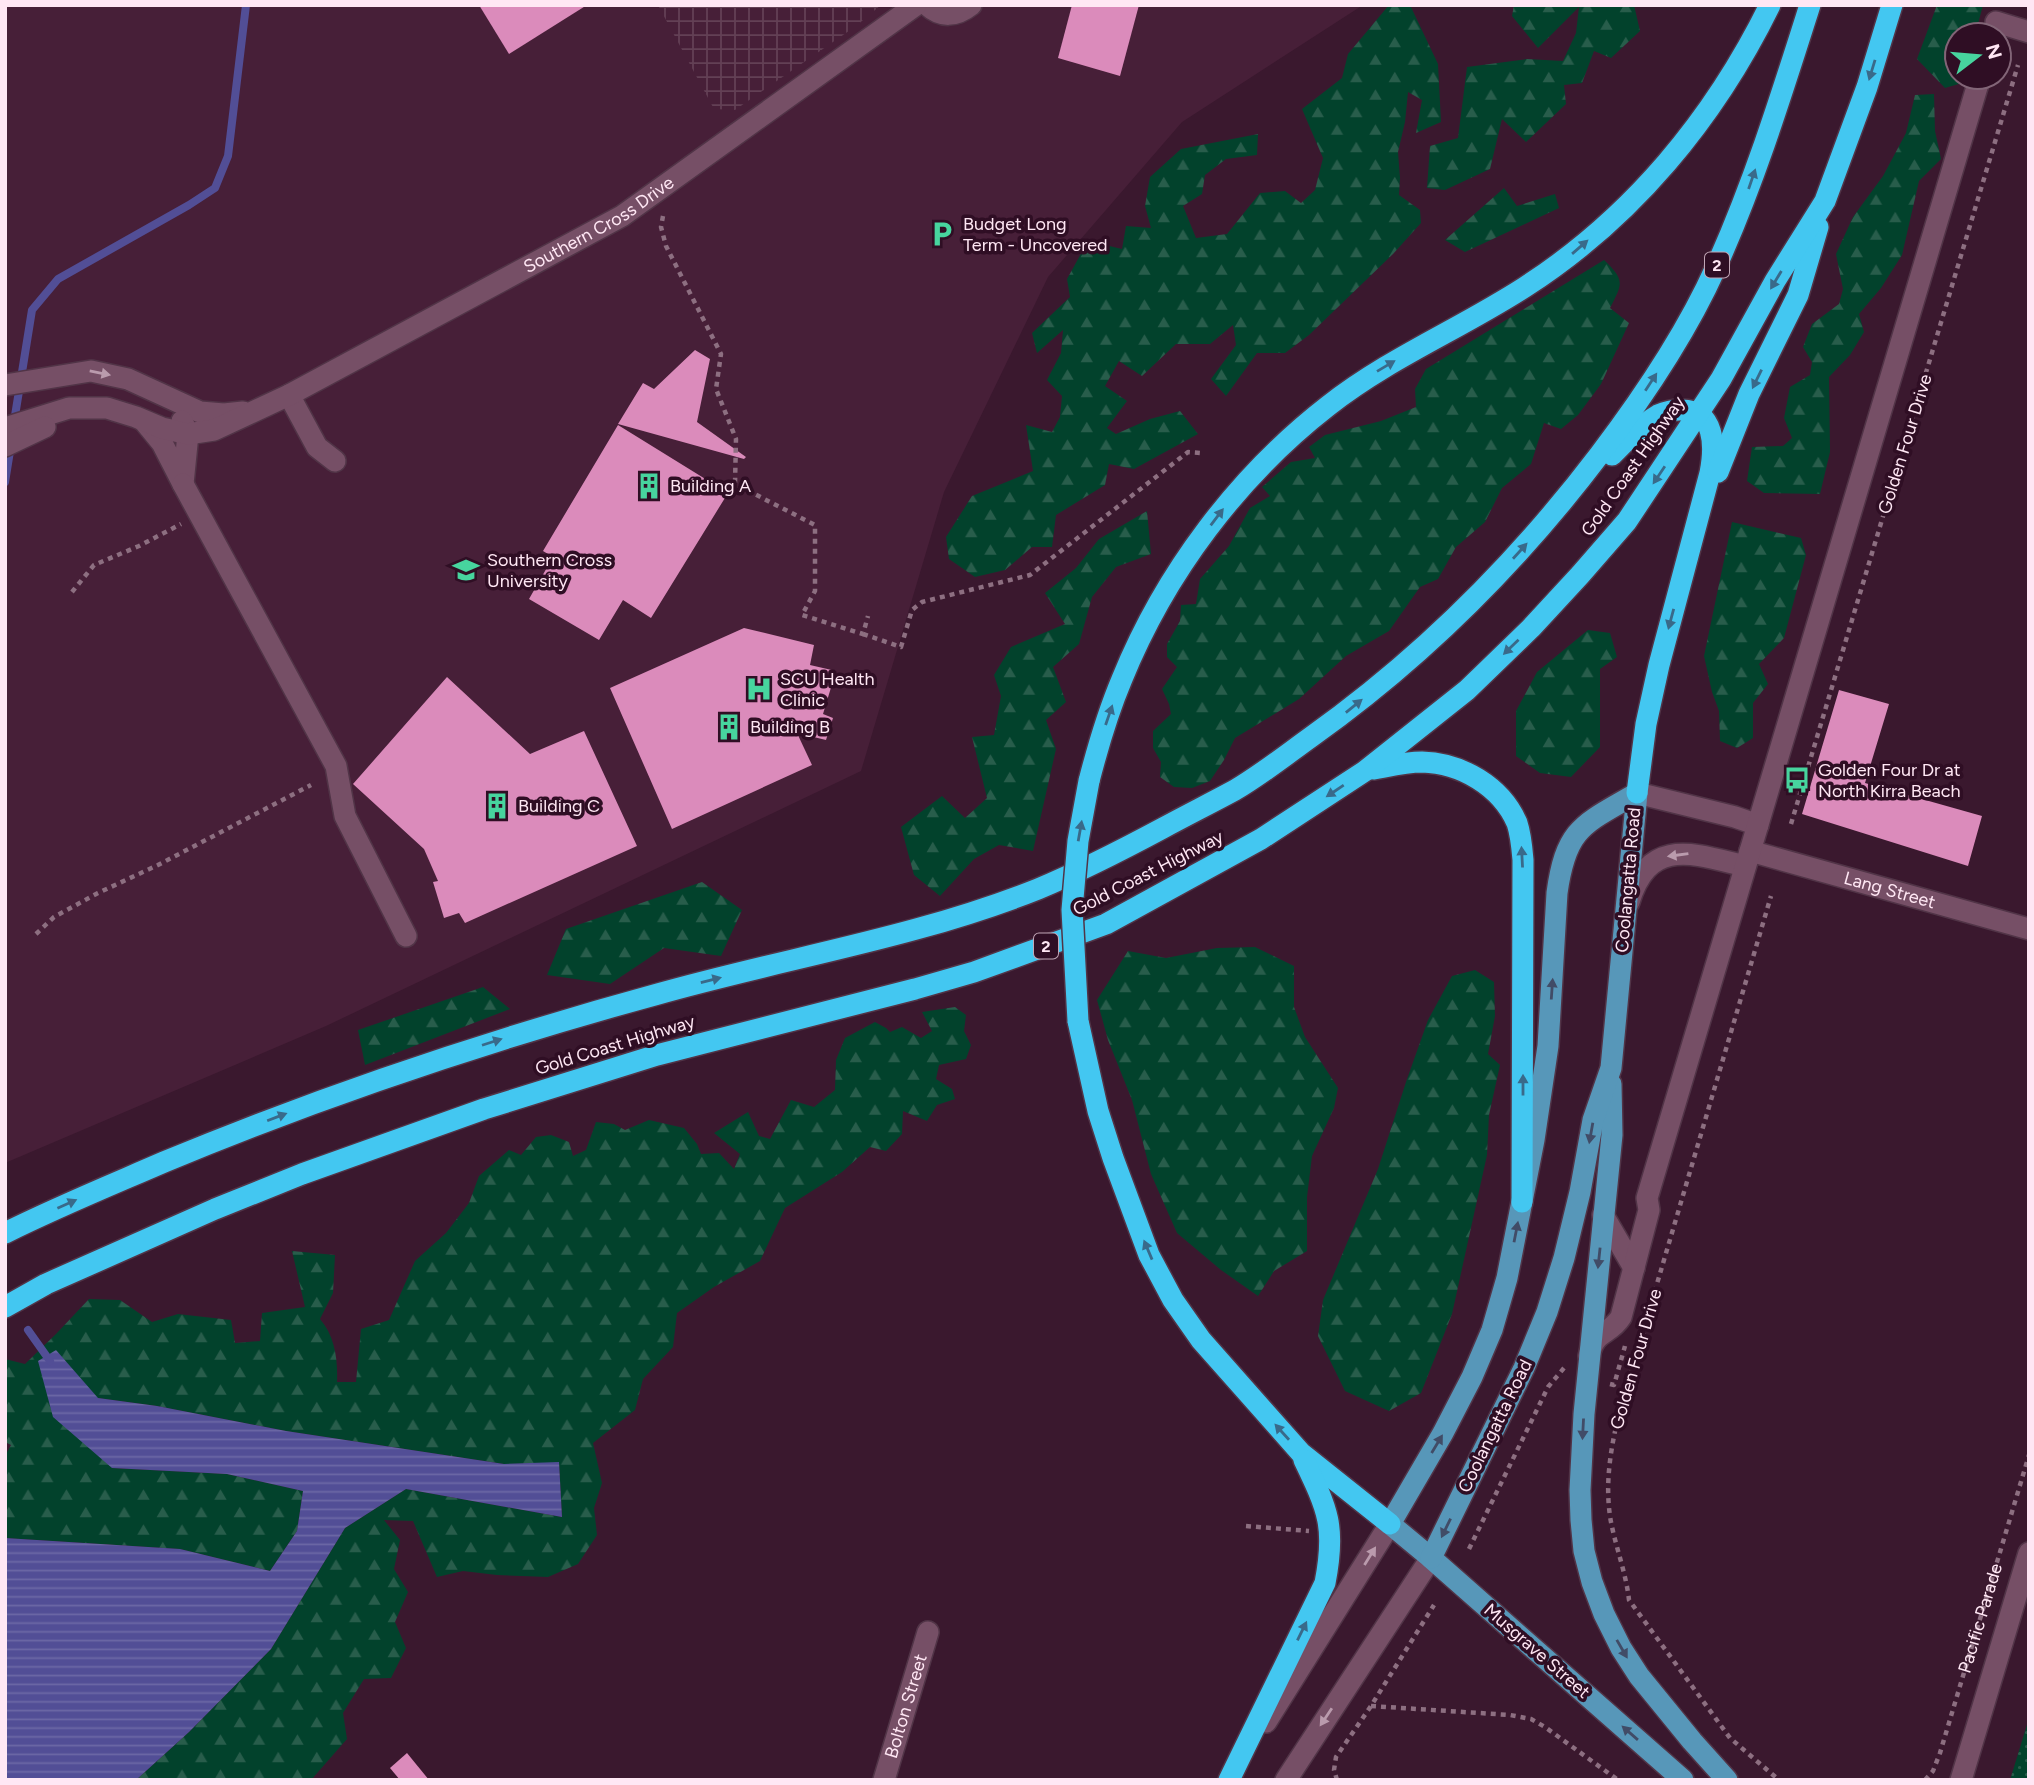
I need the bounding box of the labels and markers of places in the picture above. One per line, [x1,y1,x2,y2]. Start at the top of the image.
place label: Budget Long Term - Uncovered [963,213,1108,256]
parking icon: Budget Long Term - Uncovered [927,219,957,249]
building icon: Building A [634,471,664,501]
place label: Building A [670,475,751,497]
place label: Southern Cross University [487,549,612,592]
school or university icon: Southern Cross University [451,555,481,585]
place label: SCU Health Clinic [780,668,875,711]
hospital icon: SCU Health Clinic [744,674,774,704]
building icon: Building B [714,712,744,742]
place label: Building B [750,716,830,738]
place label: Golden Four Dr at North Kirra Beach [1818,759,1961,802]
bus stop icon: Golden Four Dr at North Kirra Beach [1782,765,1812,795]
building icon: Building C [482,791,512,821]
place label: Building C [518,795,600,817]

